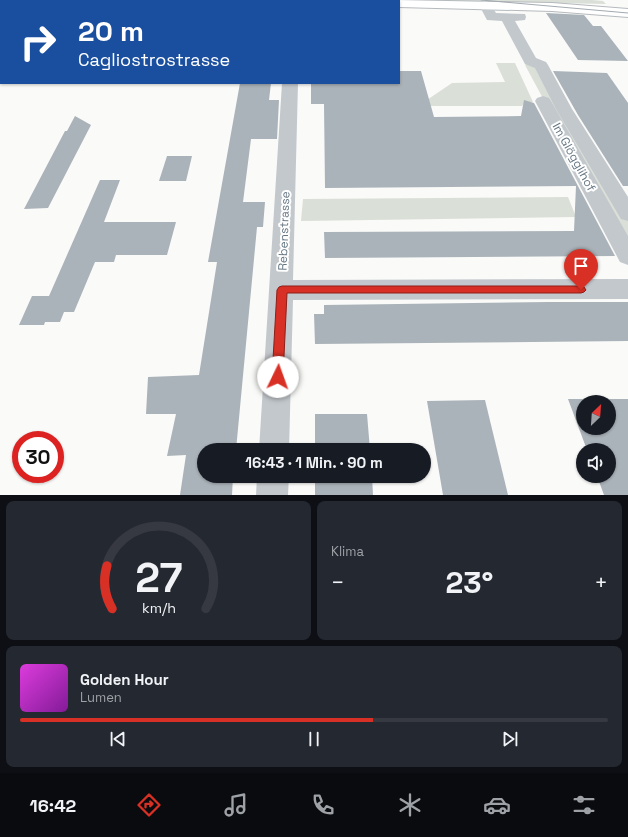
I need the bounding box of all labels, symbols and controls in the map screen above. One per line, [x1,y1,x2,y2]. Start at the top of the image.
text: 20 m [78,13,144,49]
icon: right [12,16,64,68]
text: Cagliostrostrasse [78,48,230,71]
street label: Im Glögglihof [549,120,599,194]
street label: Rebenstrasse [275,191,293,271]
pin [564,249,598,290]
icon: arrive [570,255,592,277]
position arrow [257,356,299,398]
north arrow [576,395,616,435]
map controls [576,395,616,483]
speed limit sign: 30 [12,431,64,483]
button: sound [576,443,616,483]
text: 16:43 · 1 Min. · 90 m [245,453,383,472]
text: Klima [331,543,364,560]
text: 27 [135,550,182,603]
text: 23° [446,563,493,602]
text: − [331,568,345,596]
text: + [594,568,608,596]
text: km/h [141,598,176,616]
text: Golden Hour [80,670,169,689]
text: Lumen [80,689,122,706]
icon: previous [107,728,129,750]
icon: pause [303,728,325,750]
icon: next [499,728,521,750]
icon: directions [135,791,163,819]
icon: music [222,791,250,819]
icon: phone [309,791,337,819]
icon: climate [396,791,424,819]
icon: car [483,791,511,819]
icon: filters [570,791,598,819]
text: 16:42 [30,794,76,817]

